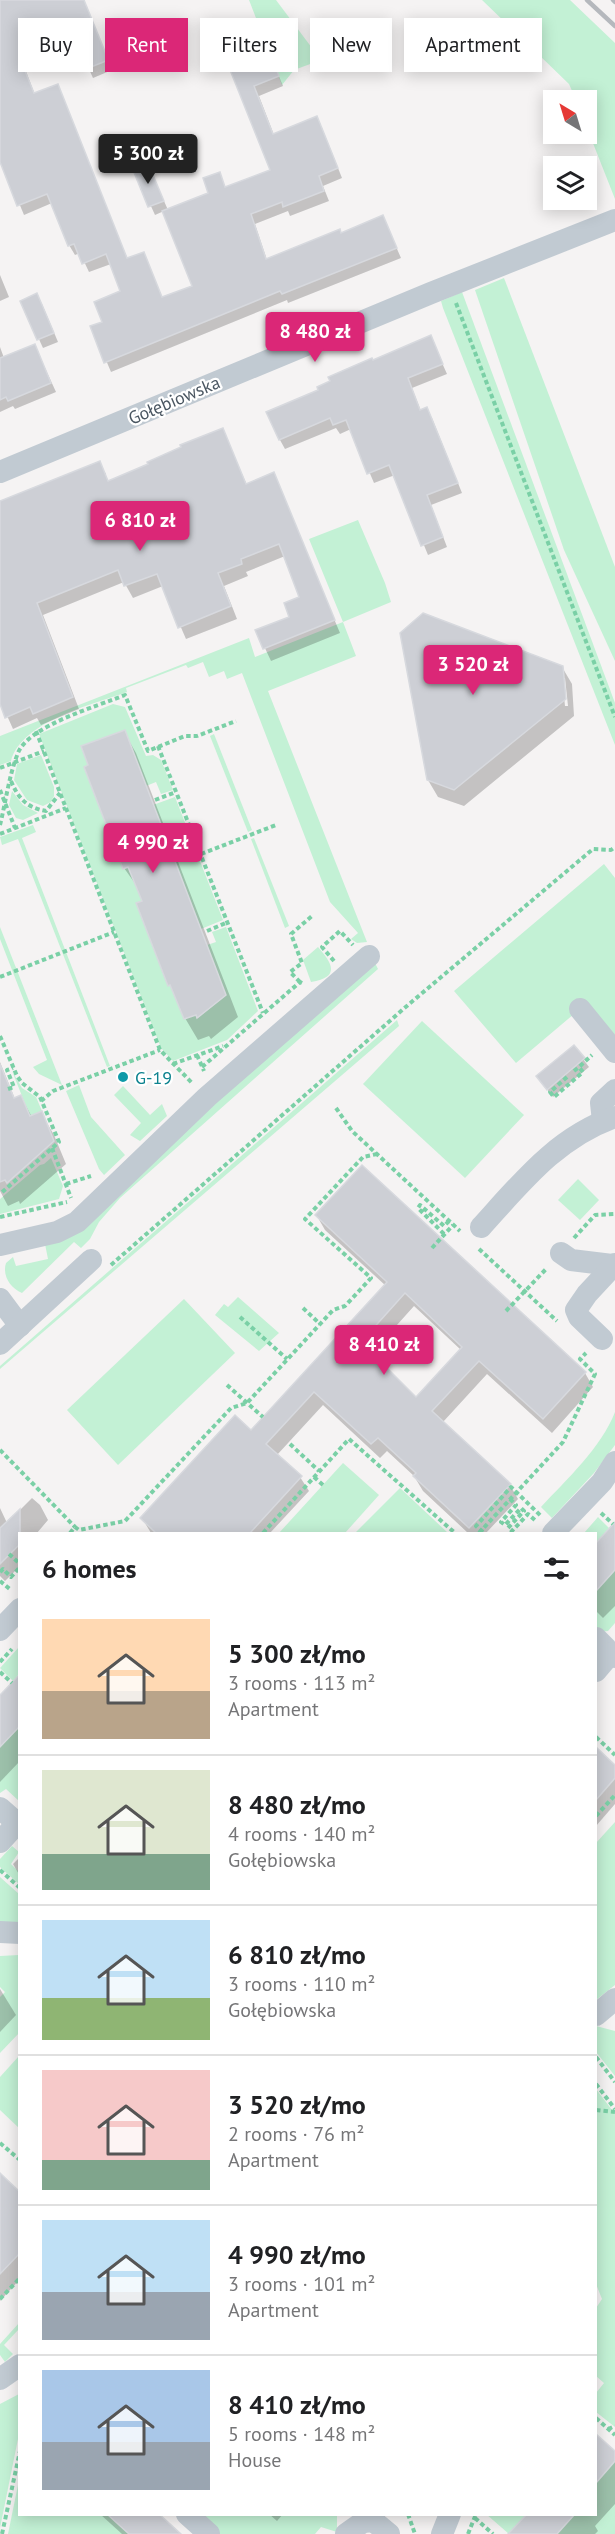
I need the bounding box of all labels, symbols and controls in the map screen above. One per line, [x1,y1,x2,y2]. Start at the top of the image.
chip: Buy [18,18,93,72]
chip: Rent [105,18,188,72]
chip: Filters [200,18,298,72]
chip: New [310,18,392,72]
chip: Apartment [404,18,542,72]
north arrow [543,90,597,144]
map controls [543,90,597,210]
pin: 5 300 zł [86,134,210,185]
text: 5 300 zł [112,140,184,166]
button: layers [543,156,597,210]
pin: 8 480 zł [253,312,377,363]
text: 8 480 zł [279,318,351,344]
street label: Gołębiowska [125,370,223,430]
pin: 6 810 zł [78,501,202,552]
text: 6 810 zł [104,507,176,533]
pin: 3 520 zł [411,645,535,696]
text: 3 520 zł [437,651,509,677]
pin: 4 990 zł [91,823,215,874]
text: 4 990 zł [117,829,189,855]
place label: G-19 [135,1066,172,1089]
marker: G-19 [116,1070,130,1084]
pin: 8 410 zł [322,1325,446,1376]
text: 8 410 zł [348,1331,420,1357]
text: 6 homes [42,1552,137,1585]
icon: filters [540,1552,573,1585]
text: 5 300 zł/mo [228,1637,366,1670]
icon: home [90,1643,162,1715]
text: 3 rooms · 113 m² [228,1670,375,1696]
text: Apartment [228,1696,319,1722]
text: 8 480 zł/mo [228,1788,366,1821]
icon: home [90,1794,162,1866]
text: 4 rooms · 140 m² [228,1821,375,1847]
text: Gołębiowska [228,1847,336,1873]
text: 6 810 zł/mo [228,1938,366,1971]
icon: home [90,1944,162,2016]
text: 3 rooms · 110 m² [228,1971,375,1997]
text: Gołębiowska [228,1997,336,2023]
text: 3 520 zł/mo [228,2088,366,2121]
icon: home [90,2094,162,2166]
text: 2 rooms · 76 m² [228,2121,364,2147]
text: Apartment [228,2147,319,2173]
text: 4 990 zł/mo [228,2238,366,2271]
icon: home [90,2244,162,2316]
text: 3 rooms · 101 m² [228,2271,375,2297]
text: Apartment [228,2297,319,2323]
text: 8 410 zł/mo [228,2388,366,2421]
icon: home [90,2394,162,2466]
text: 5 rooms · 148 m² [228,2421,375,2447]
text: House [228,2447,282,2473]

